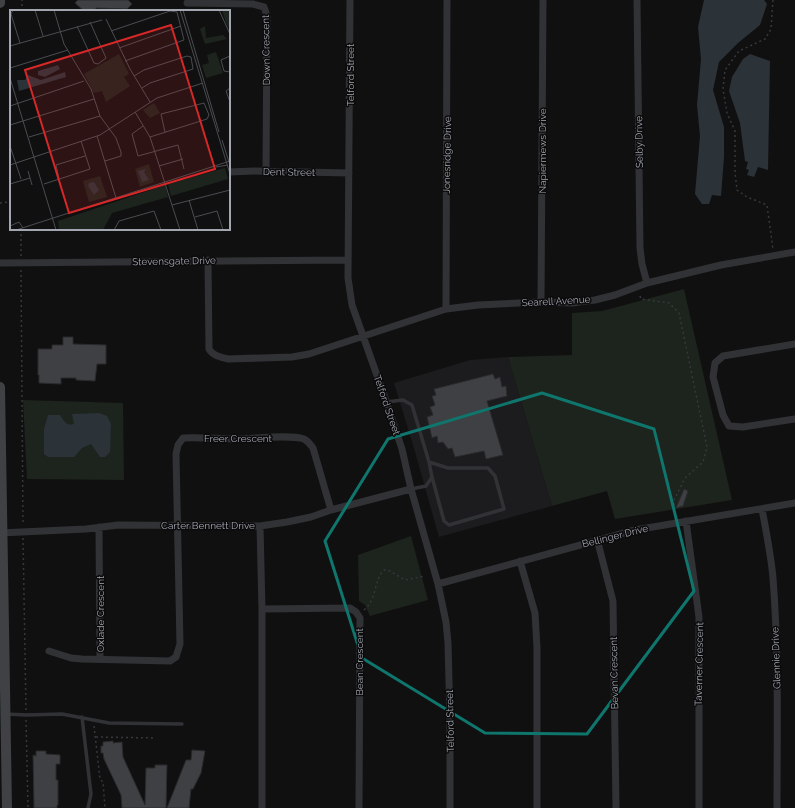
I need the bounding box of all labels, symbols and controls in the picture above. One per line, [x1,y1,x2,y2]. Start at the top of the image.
inset map [10,10,230,230]
street label: Down Crescent [260,14,272,85]
street label: Telford Street [345,43,356,106]
street label: Napiermews Drive [537,108,548,194]
street label: Jonesridge Drive [441,116,453,194]
street label: Selby Drive [633,116,645,168]
street label: Dent Street [263,166,316,178]
street label: Stevensgate Drive [132,255,216,267]
street label: Searell Avenue [521,294,591,308]
street label: Telford Street [372,374,403,437]
street label: Freer Crescent [204,433,273,444]
street label: Carter Bennett Drive [161,520,255,531]
street label: Bellinger Drive [581,522,649,550]
street label: Oxlade Crescent [95,575,106,652]
street label: Taverner Crescent [693,621,705,706]
street label: Glennie Drive [769,627,783,689]
street label: Bean Crescent [354,628,365,696]
street label: Bevan Crescent [608,636,620,709]
street label: Telford Street [444,689,456,752]

